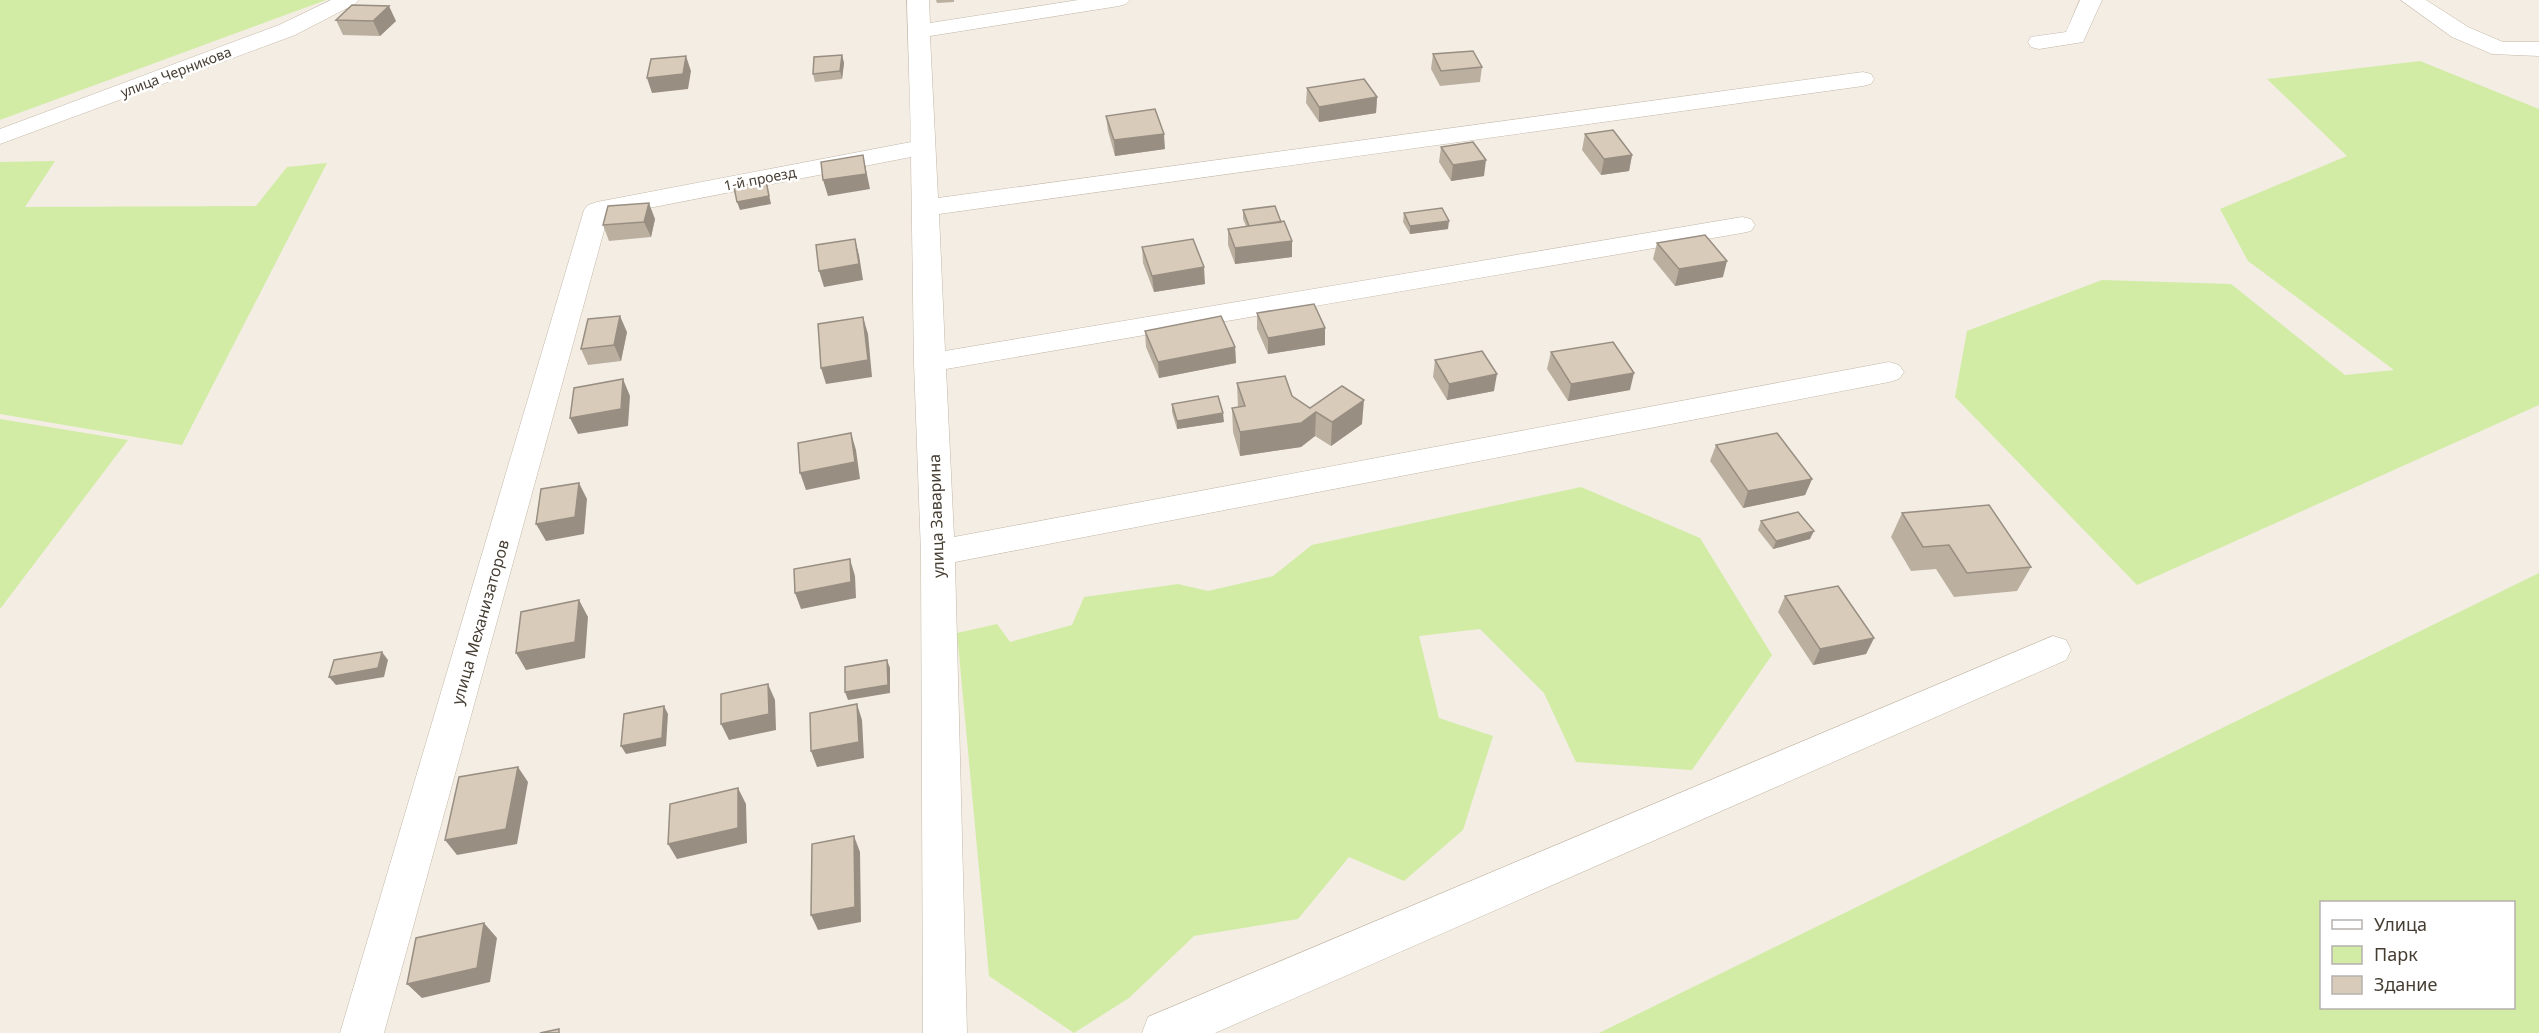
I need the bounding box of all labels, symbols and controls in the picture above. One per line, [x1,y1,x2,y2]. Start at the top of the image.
street label: улица Черникова [118,42,234,101]
street label: 1-й проезд [722,162,798,195]
street label: улица Заварина [923,454,949,578]
street label: улица Механизаторов [446,537,514,707]
legend [2320,901,2515,1009]
text: Улица [2374,912,2427,936]
text: Парк [2374,942,2418,966]
text: Здание [2374,972,2438,996]

